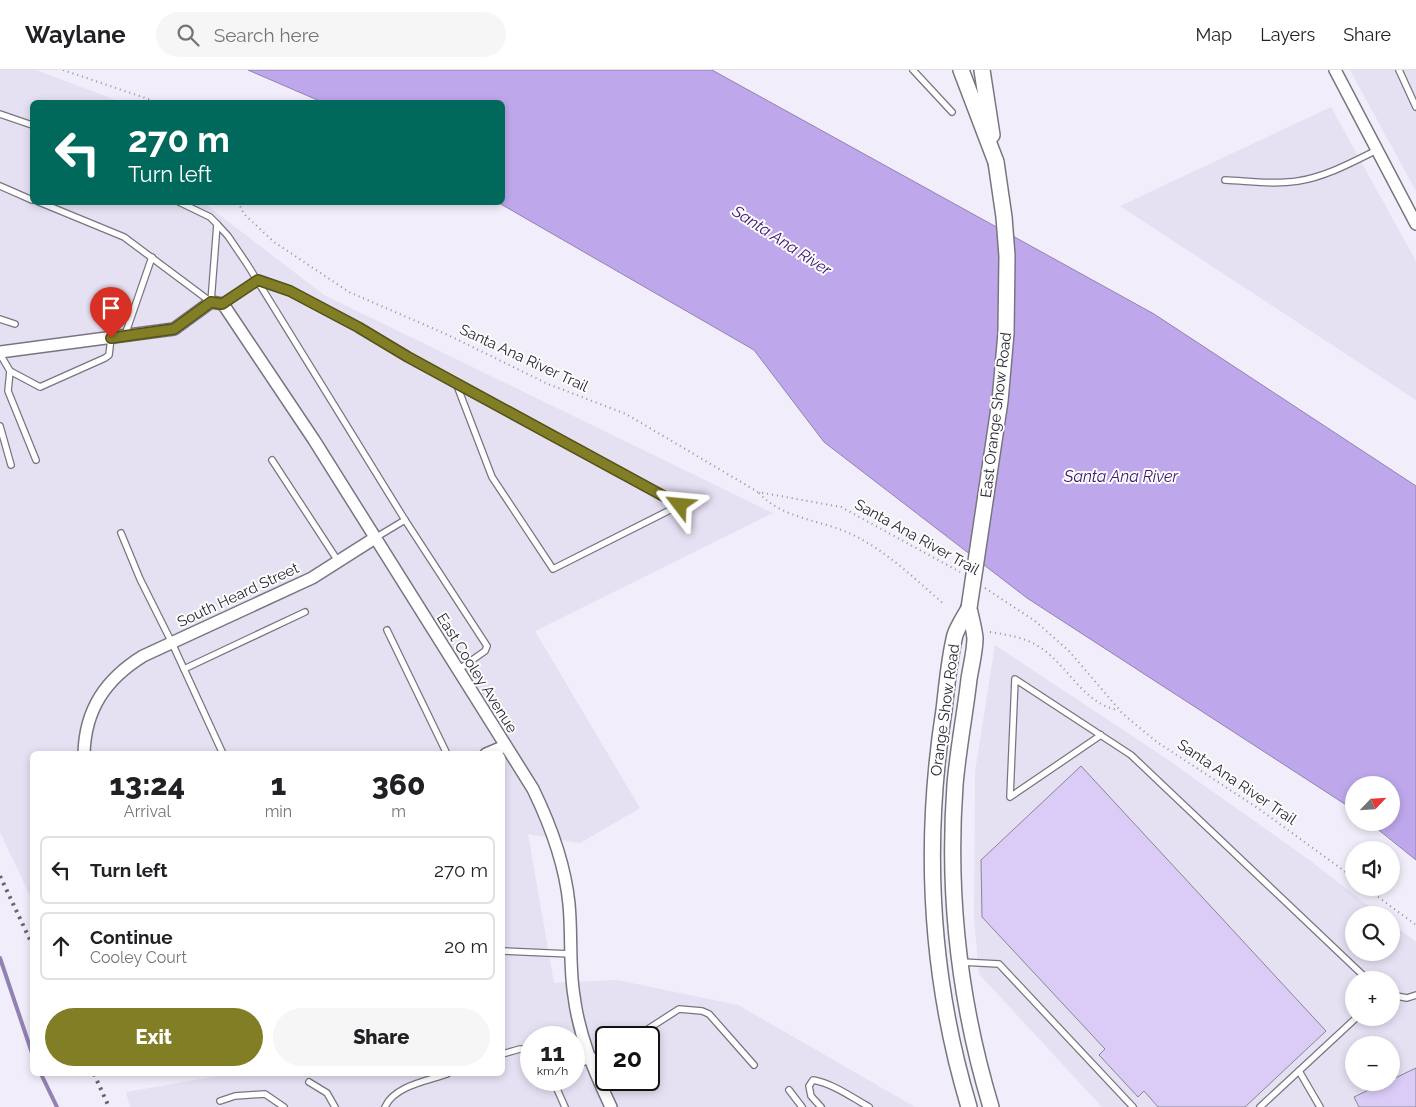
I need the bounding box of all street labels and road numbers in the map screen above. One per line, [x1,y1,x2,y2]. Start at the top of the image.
street label: Santa Ana River Trail [457,320,592,396]
street label: East Orange Show Road [977,331,1015,499]
street label: Santa Ana River Trail [852,495,983,579]
street label: South Heard Street [174,559,302,631]
street label: East Cooley Avenue [433,610,521,736]
street label: Orange Show Road [927,643,963,777]
street label: Santa Ana River Trail [1174,735,1301,829]

